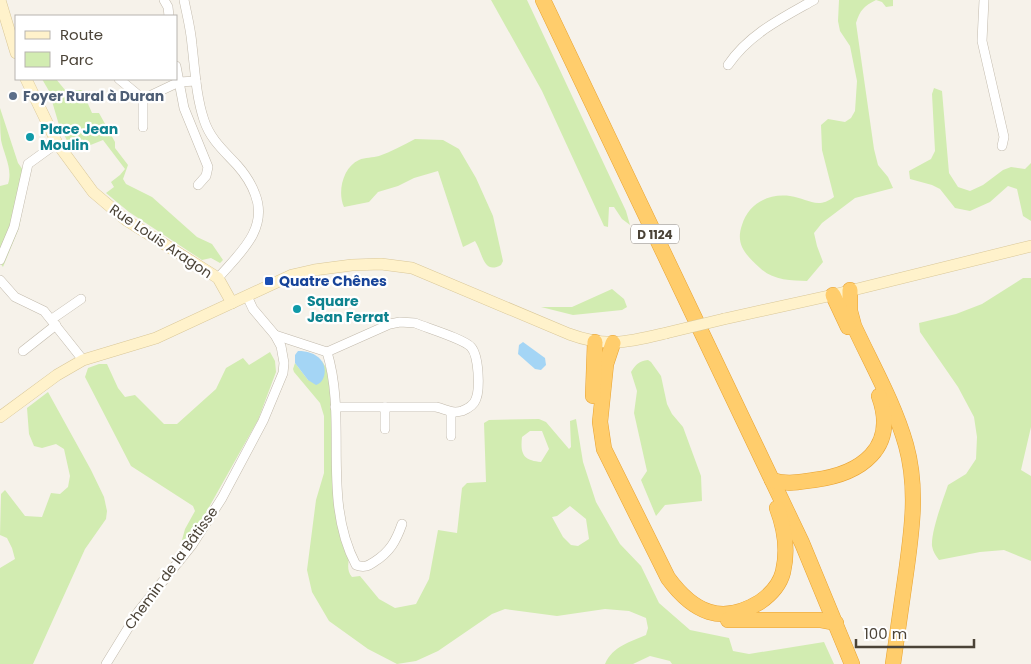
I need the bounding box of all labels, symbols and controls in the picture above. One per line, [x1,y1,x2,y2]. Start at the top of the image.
legend [15,15,178,80]
text: Route [60,24,103,45]
text: Parc [60,49,94,70]
place label: Foyer Rural à Duran [23,86,164,106]
marker: Foyer Rural à Duran [7,90,19,102]
place label: Place Jean Moulin [40,119,118,155]
marker: Place Jean Moulin [24,131,36,143]
street label: Rue Louis Aragon [106,199,216,283]
road number: D 1124 [631,224,679,243]
place label: Quatre Chênes [279,271,387,291]
marker: Quatre Chênes [263,275,275,287]
place label: Square Jean Ferrat [307,291,389,327]
marker: Square Jean Ferrat [291,303,303,315]
street label: Chemin de la Bâtisse [120,502,223,634]
scale bar [856,616,974,648]
text: 100 m [864,623,907,644]

